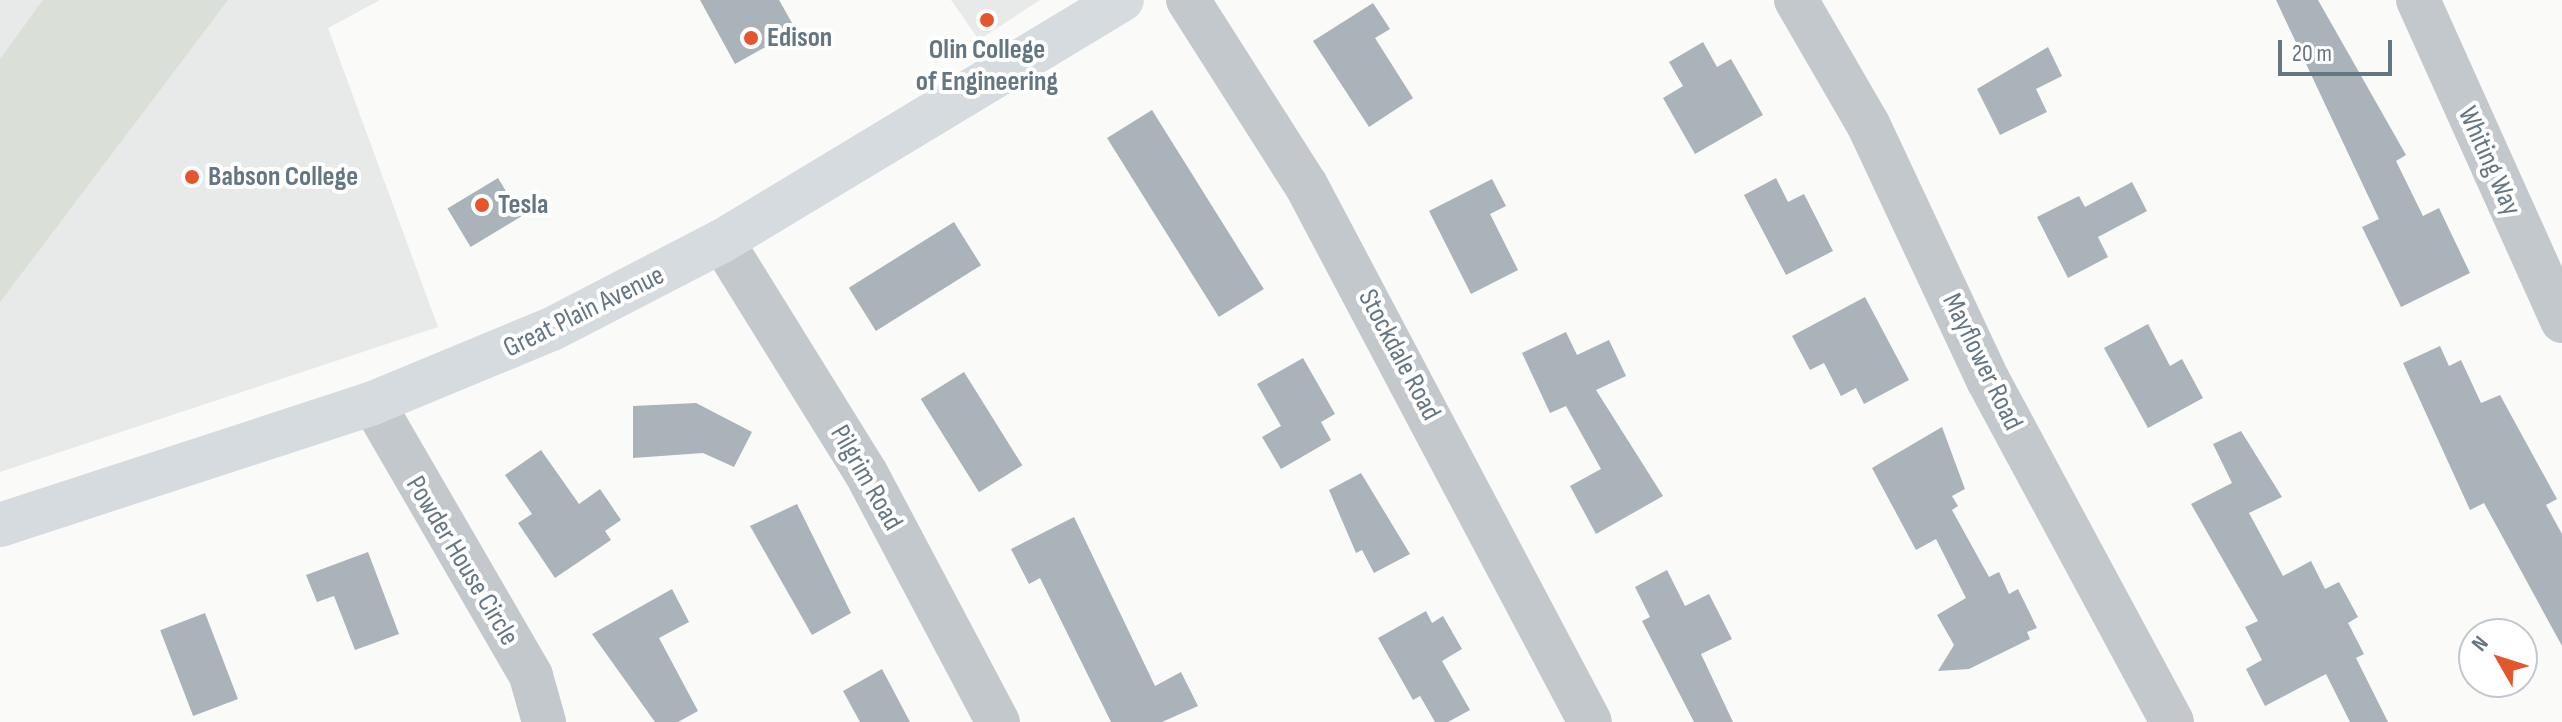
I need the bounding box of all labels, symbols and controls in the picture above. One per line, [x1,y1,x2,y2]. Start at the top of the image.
marker: Olin College of Engineering [978,11,996,29]
place label: Edison [767,21,832,55]
scale bar [2282,24,2396,74]
marker: Edison [742,29,760,47]
place label: Olin College of Engineering [916,33,1058,99]
text: 20 m [2292,39,2332,68]
street label: Whiting Way [2450,101,2528,221]
place label: Babson College [208,160,358,194]
marker: Babson College [183,168,201,186]
place label: Tesla [498,188,548,222]
marker: Tesla [473,196,491,214]
street label: Great Plain Avenue [498,259,670,365]
street label: Stockdale Road [1351,284,1447,426]
street label: Mayflower Road [1934,288,2030,436]
street label: Pilgrim Road [823,419,909,537]
street label: Powder House Circle [398,470,526,652]
north arrow [2458,618,2538,698]
text: N [2466,631,2495,657]

